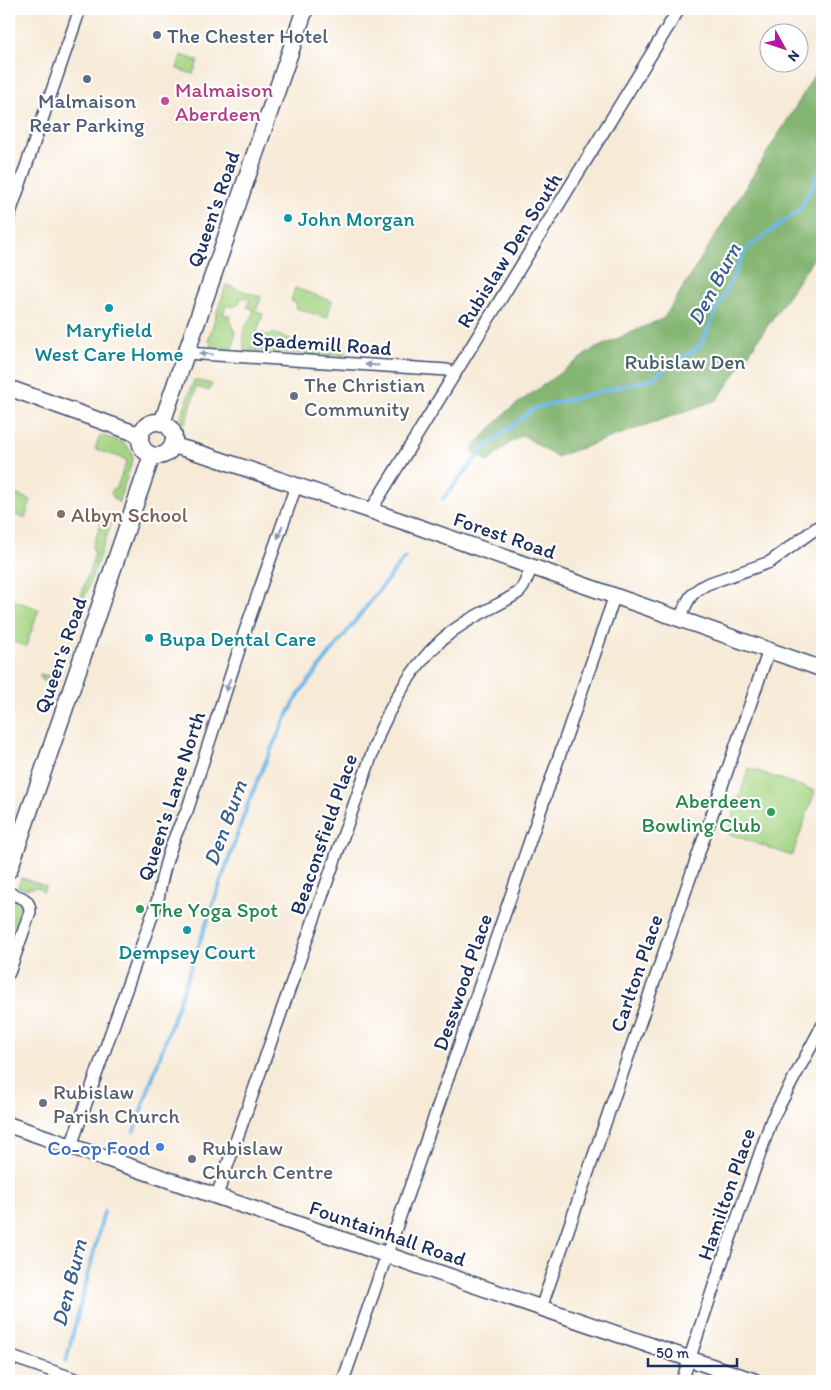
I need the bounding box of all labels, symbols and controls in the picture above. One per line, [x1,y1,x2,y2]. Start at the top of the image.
north arrow [758,22,808,72]
place label: The Chester Hotel [167,23,328,48]
marker: The Chester Hotel [151,29,163,41]
text: N [784,47,803,65]
marker: Malmaison Rear Parking [81,73,93,85]
place label: Malmaison Aberdeen [175,77,273,126]
place label: Malmaison Rear Parking [29,88,145,137]
marker: Malmaison Aberdeen [159,95,171,107]
street label: Queen's Road [181,147,245,271]
street label: Rubislaw Den South [451,167,567,333]
place label: John Morgan [298,206,415,231]
marker: John Morgan [282,212,294,224]
water label: Den Burn [681,238,747,330]
marker: Maryfield West Care Home [103,302,115,314]
place label: Maryfield West Care Home [34,317,184,366]
street label: Spademill Road [251,326,393,360]
one-way arrow [198,349,214,357]
park label: Rubislaw Den [625,349,745,374]
one-way arrow [364,360,380,368]
place label: The Christian Community [304,372,425,421]
marker: The Christian Community [288,390,300,402]
place label: Albyn School [71,502,188,527]
street label: Forest Road [450,506,560,564]
marker: Albyn School [55,508,67,520]
one-way arrow [276,524,283,539]
street label: Queen's Road [28,593,92,717]
place label: Bupa Dental Care [159,626,316,651]
marker: Bupa Dental Care [143,632,155,644]
one-way arrow [224,678,231,693]
street label: Queen's Lane North [132,708,210,884]
street label: Beaconsfield Place [284,750,362,918]
water label: Den Burn [197,776,253,869]
place label: Aberdeen Bowling Club [642,788,761,837]
marker: Aberdeen Bowling Club [765,806,777,818]
place label: The Yoga Spot [150,897,278,922]
marker: The Yoga Spot [134,903,146,915]
street label: Desswood Place [427,910,497,1054]
street label: Carlton Place [604,911,668,1035]
marker: Dempsey Court [181,924,193,936]
place label: Dempsey Court [118,939,256,964]
place label: Rubislaw Parish Church [53,1079,180,1128]
marker: Rubislaw Parish Church [37,1097,49,1109]
street label: Hamilton Place [692,1125,760,1263]
place label: Co-op Food [47,1135,150,1160]
place label: Rubislaw Church Centre [202,1135,333,1184]
marker: Co-op Food [154,1141,166,1153]
marker: Rubislaw Church Centre [186,1153,198,1165]
street label: Fountainhall Road [306,1194,470,1272]
water label: Den Burn [45,1236,93,1330]
scale bar [648,1335,737,1367]
text: 50 m [656,1344,689,1362]

